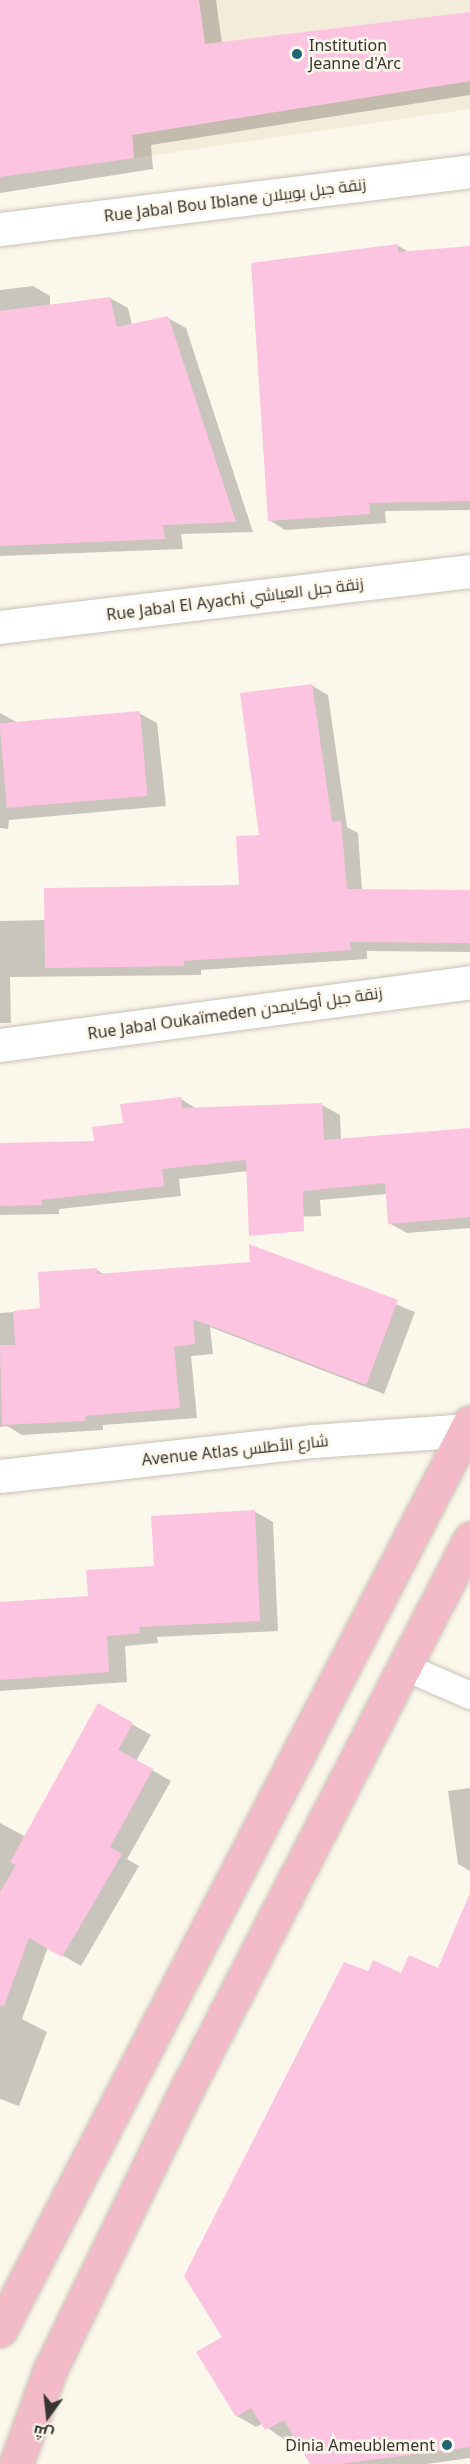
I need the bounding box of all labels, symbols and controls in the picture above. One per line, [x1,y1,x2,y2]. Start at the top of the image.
place label: Institution Jeanne d'Arc [309,35,401,73]
marker: Institution Jeanne d'Arc [290,47,304,61]
street label: Rue Jabal Bou Iblane زنقة جبل بويبلان [103,174,367,226]
street label: Rue Jabal El Ayachi زنقة جبل العياشي [105,574,365,624]
street label: Rue Jabal Oukaïmeden زنقة جبل أوكايمدن [86,983,384,1043]
street label: Avenue Atlas شارع الأطلس [141,1431,329,1469]
north arrow [18,2386,78,2446]
text: ش [31,2420,56,2447]
place label: Dinia Ameublement [285,2435,435,2455]
marker: Dinia Ameublement [440,2438,454,2452]

